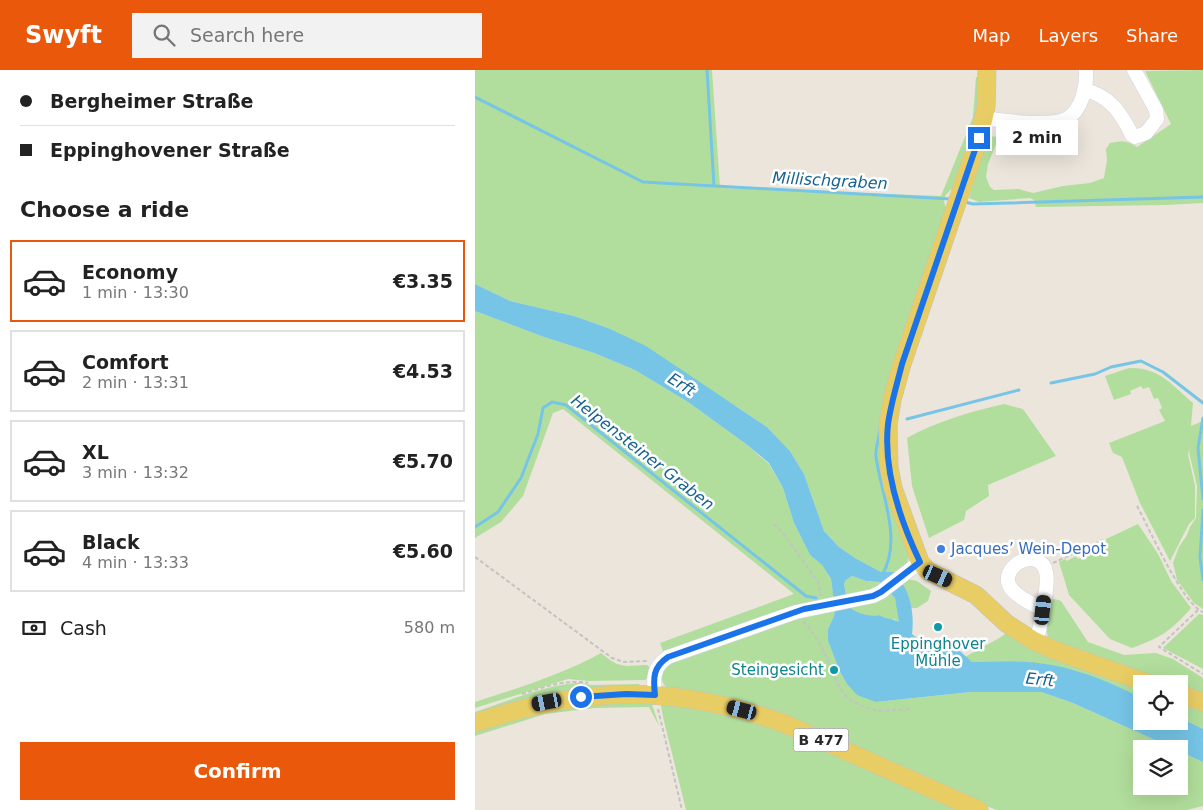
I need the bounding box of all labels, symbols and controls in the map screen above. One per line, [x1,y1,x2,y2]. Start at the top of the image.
search box [132,13,482,58]
text: Swyft [25,21,102,49]
icon: search [150,21,178,49]
text: Search here [190,24,304,46]
text: Map [972,25,1010,46]
text: Layers [1038,25,1098,46]
text: Share [1126,25,1178,46]
text: Bergheimer Straße [50,90,253,112]
callout: 2 min [997,120,1079,156]
route end [968,127,990,149]
text: 2 min [1012,128,1062,147]
text: Eppinghovener Straße [50,139,290,161]
water label: Millischgraben [772,168,888,193]
text: Choose a ride [20,197,189,222]
icon: car [22,259,67,304]
text: Economy [82,261,178,283]
text: €3.35 [393,270,453,292]
text: 1 min · 13:30 [82,283,189,302]
icon: car [22,349,67,394]
text: Comfort [82,351,169,373]
text: €4.53 [393,360,453,382]
water label: Erft [665,369,700,400]
text: 2 min · 13:31 [82,373,189,392]
water label: Helpensteiner Graben [568,391,718,514]
icon: car [22,439,67,484]
text: XL [82,441,109,463]
text: €5.70 [393,450,453,472]
text: 3 min · 13:32 [82,463,189,482]
icon: car [22,529,67,574]
text: Black [82,531,140,553]
text: €5.60 [393,540,453,562]
place label: Jacques’ Wein-Depot [950,540,1106,558]
marker: Jacques’ Wein-Depot [935,543,947,555]
text: 4 min · 13:33 [82,553,189,572]
car [921,563,954,589]
car [1033,594,1052,626]
icon: cash [20,614,48,642]
text: Cash [60,617,107,639]
text: 580 m [404,618,455,637]
marker: Eppinghover Mühle [932,621,944,633]
place label: Eppinghover Mühle [891,635,986,670]
place label: Steingesicht [731,661,824,679]
marker: Steingesicht [828,664,840,676]
water label: Erft [1025,669,1056,691]
map controls [1133,675,1188,795]
button: locate [1133,675,1188,730]
route start [570,686,592,708]
car [530,692,563,712]
car [725,699,758,721]
road number: B 477 [793,728,849,752]
button: layers [1133,740,1188,795]
button: Confirm [20,742,455,800]

